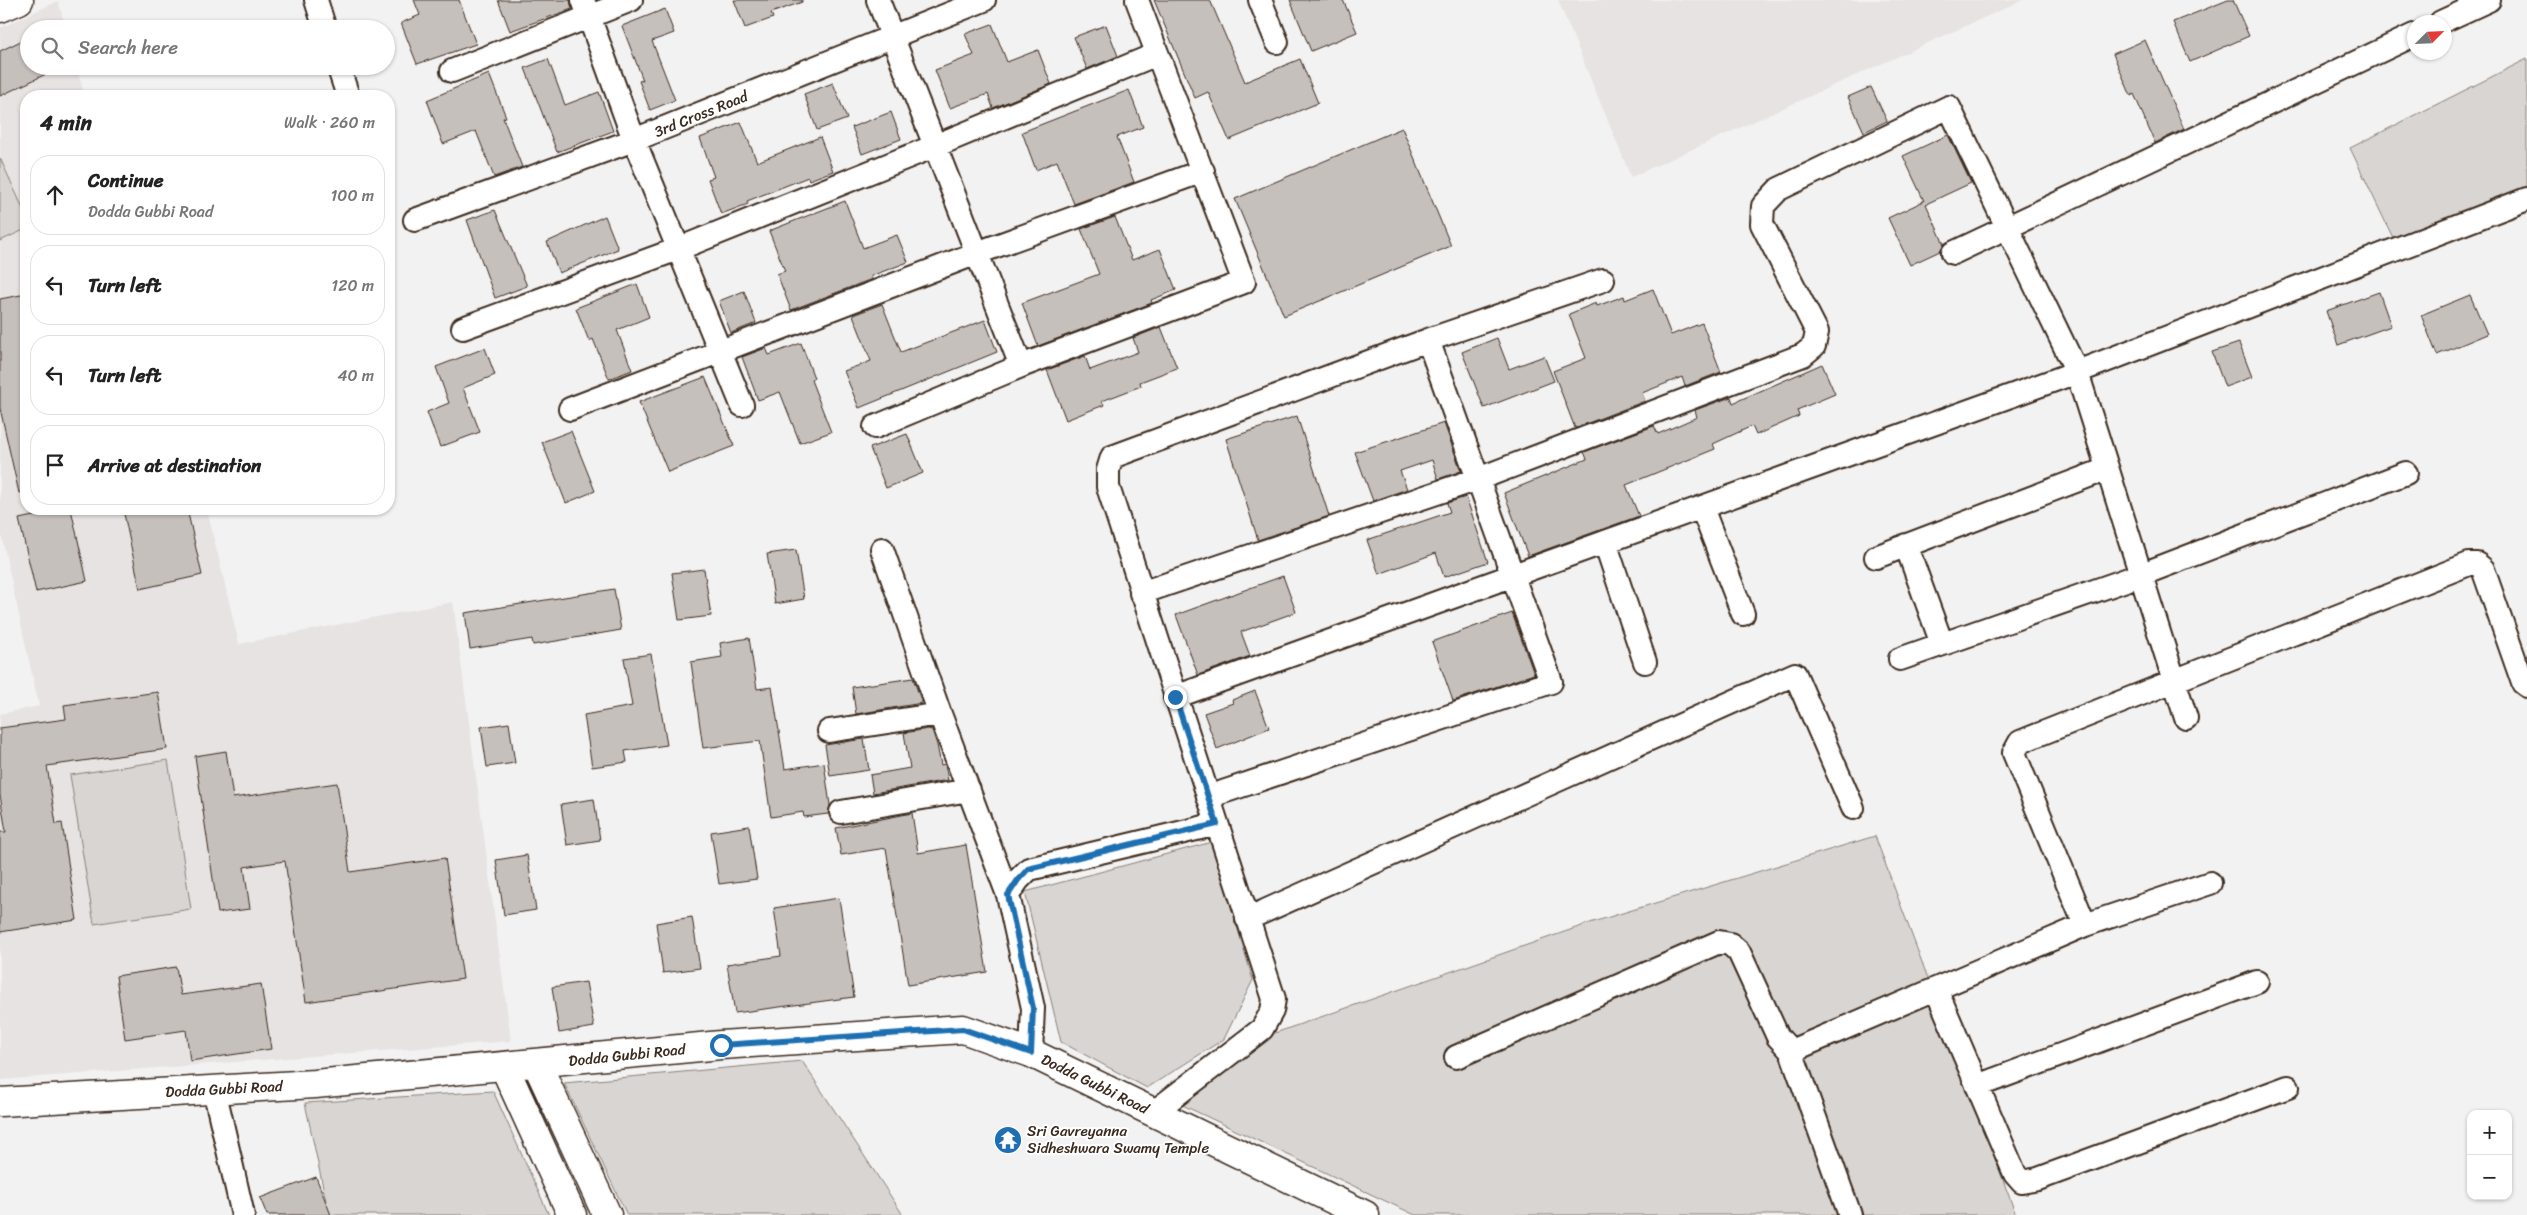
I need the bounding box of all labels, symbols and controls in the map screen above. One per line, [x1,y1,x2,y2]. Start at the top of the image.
north arrow [2407,15,2452,60]
search box [20,20,395,75]
text: Search here [78,31,178,64]
icon: search [38,34,66,62]
street label: 3rd Cross Road [650,83,753,145]
text: 4 min [40,104,92,142]
text: Walk · 260 m [284,108,375,137]
text: Continue [88,164,164,197]
icon: ahead [41,181,69,209]
text: 100 m [330,181,374,210]
text: Dodda Gubbi Road [88,197,213,226]
text: Turn left [88,269,161,302]
icon: left [41,271,69,299]
text: 120 m [331,271,374,300]
text: Turn left [88,359,161,392]
icon: left [41,361,69,389]
text: 40 m [337,361,374,390]
text: Arrive at destination [88,449,261,482]
icon: arrive [41,451,69,479]
route end [1164,686,1187,709]
route start [710,1034,733,1057]
street label: Dodda Gubbi Road [567,1036,688,1074]
street label: Dodda Gubbi Road [1036,1047,1154,1122]
street label: Dodda Gubbi Road [165,1073,284,1105]
map controls [2467,1110,2512,1200]
button: + [2467,1110,2512,1155]
place label: Sri Gavreyanna Sidheshwara Swamy Temple [1027,1118,1209,1161]
temple icon: Sri Gavreyanna Sidheshwara Swamy Temple [993,1125,1023,1155]
button: − [2467,1155,2512,1200]

